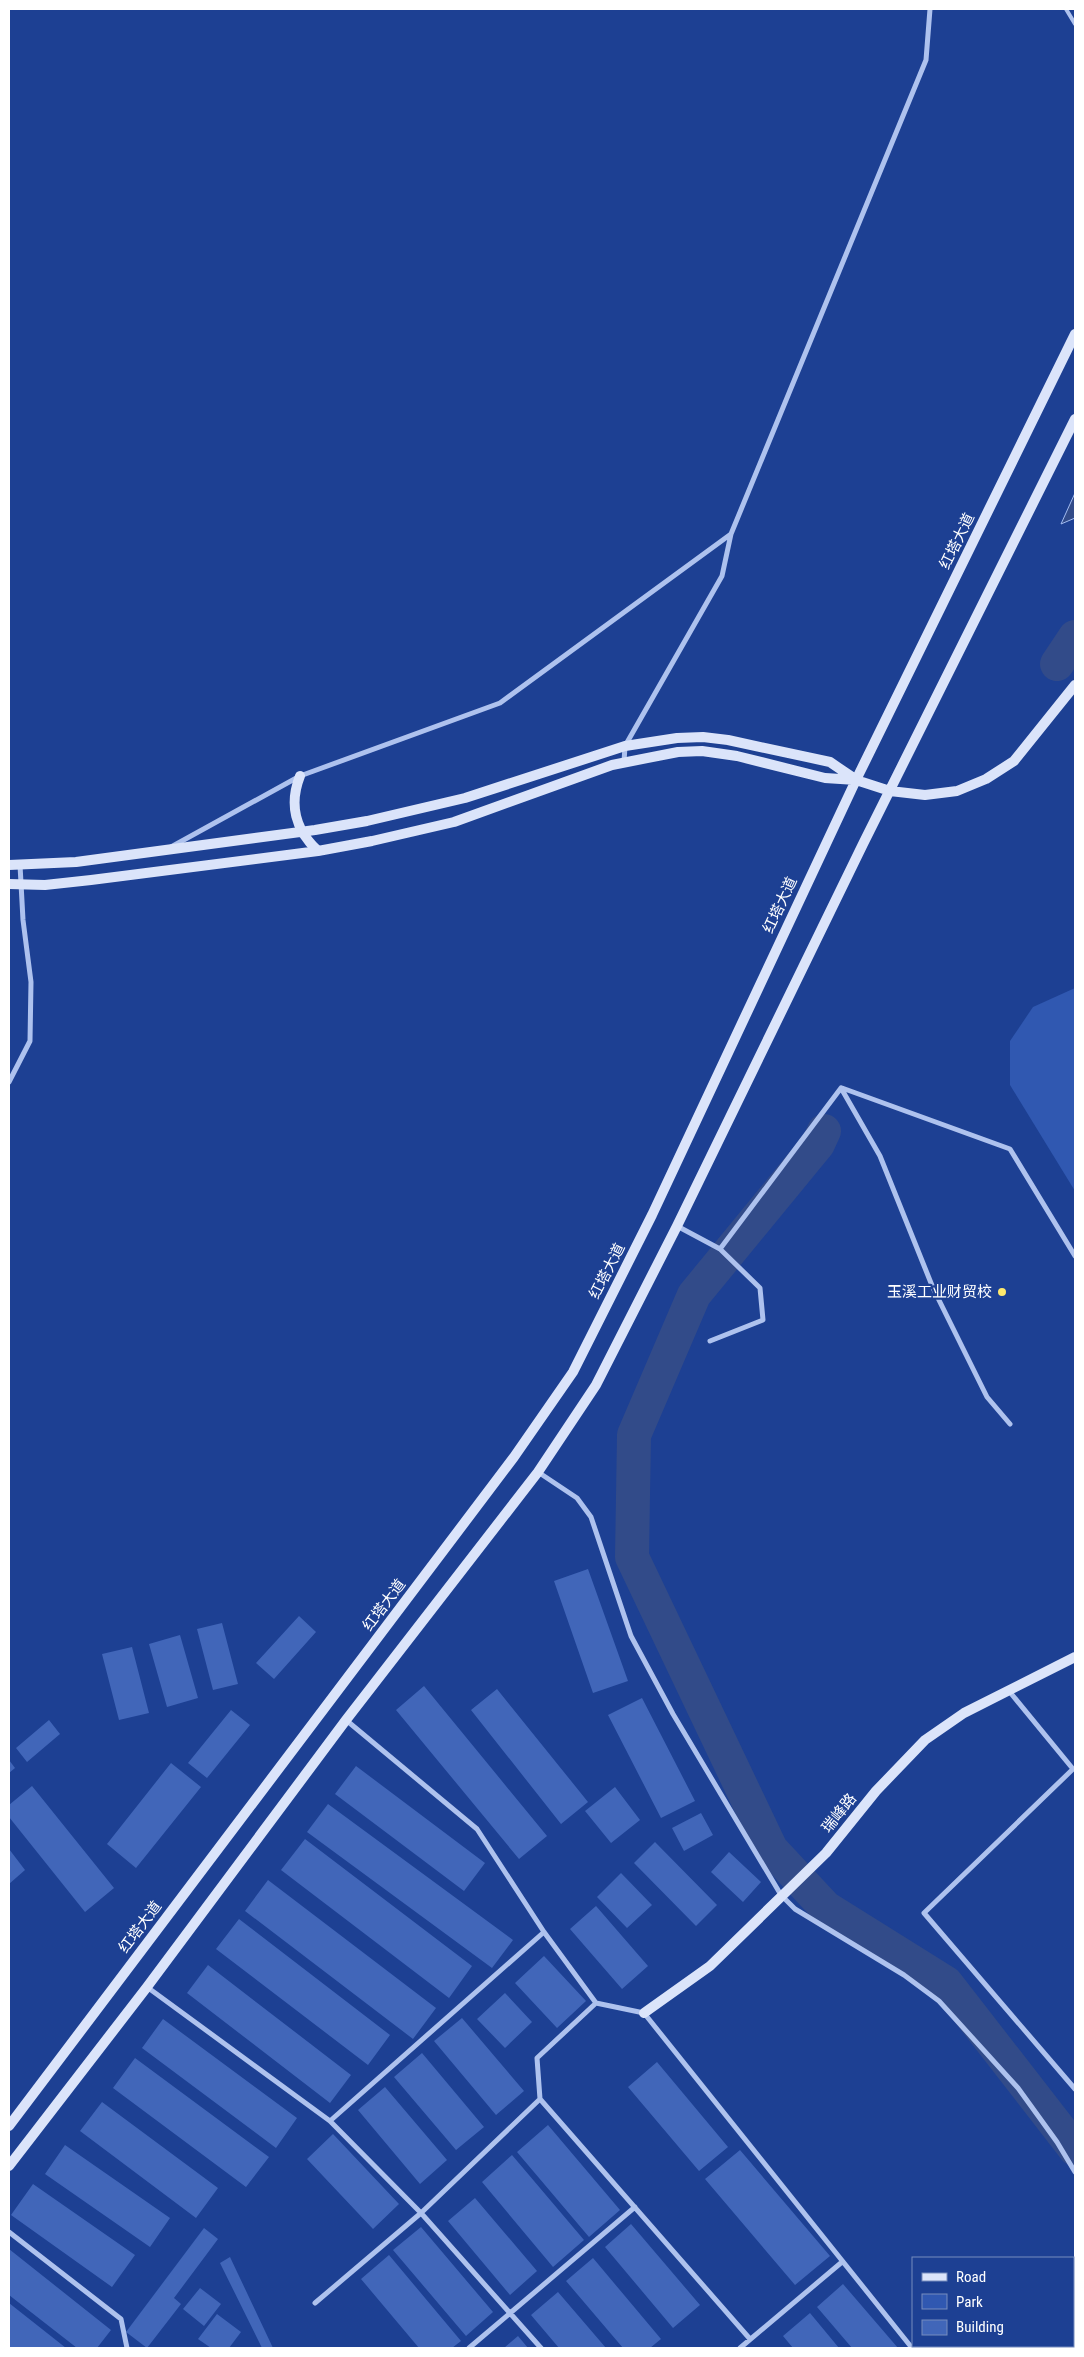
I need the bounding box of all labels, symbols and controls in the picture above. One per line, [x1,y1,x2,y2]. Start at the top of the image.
street label: 红塔大道 [936,510,978,572]
street label: 红塔大道 [759,874,801,936]
street label: 红塔大道 [585,1240,629,1302]
place label: 玉溪工业财贸校 [887,1283,992,1301]
marker: 玉溪工业财贸校 [996,1286,1008,1298]
street label: 红塔大道 [359,1576,409,1634]
street label: 瑞峰路 [818,1790,860,1836]
street label: 红塔大道 [115,1898,165,1956]
legend [912,2257,1074,2347]
text: Road [956,2268,986,2286]
text: Park [956,2293,983,2311]
text: Building [956,2318,1004,2336]

